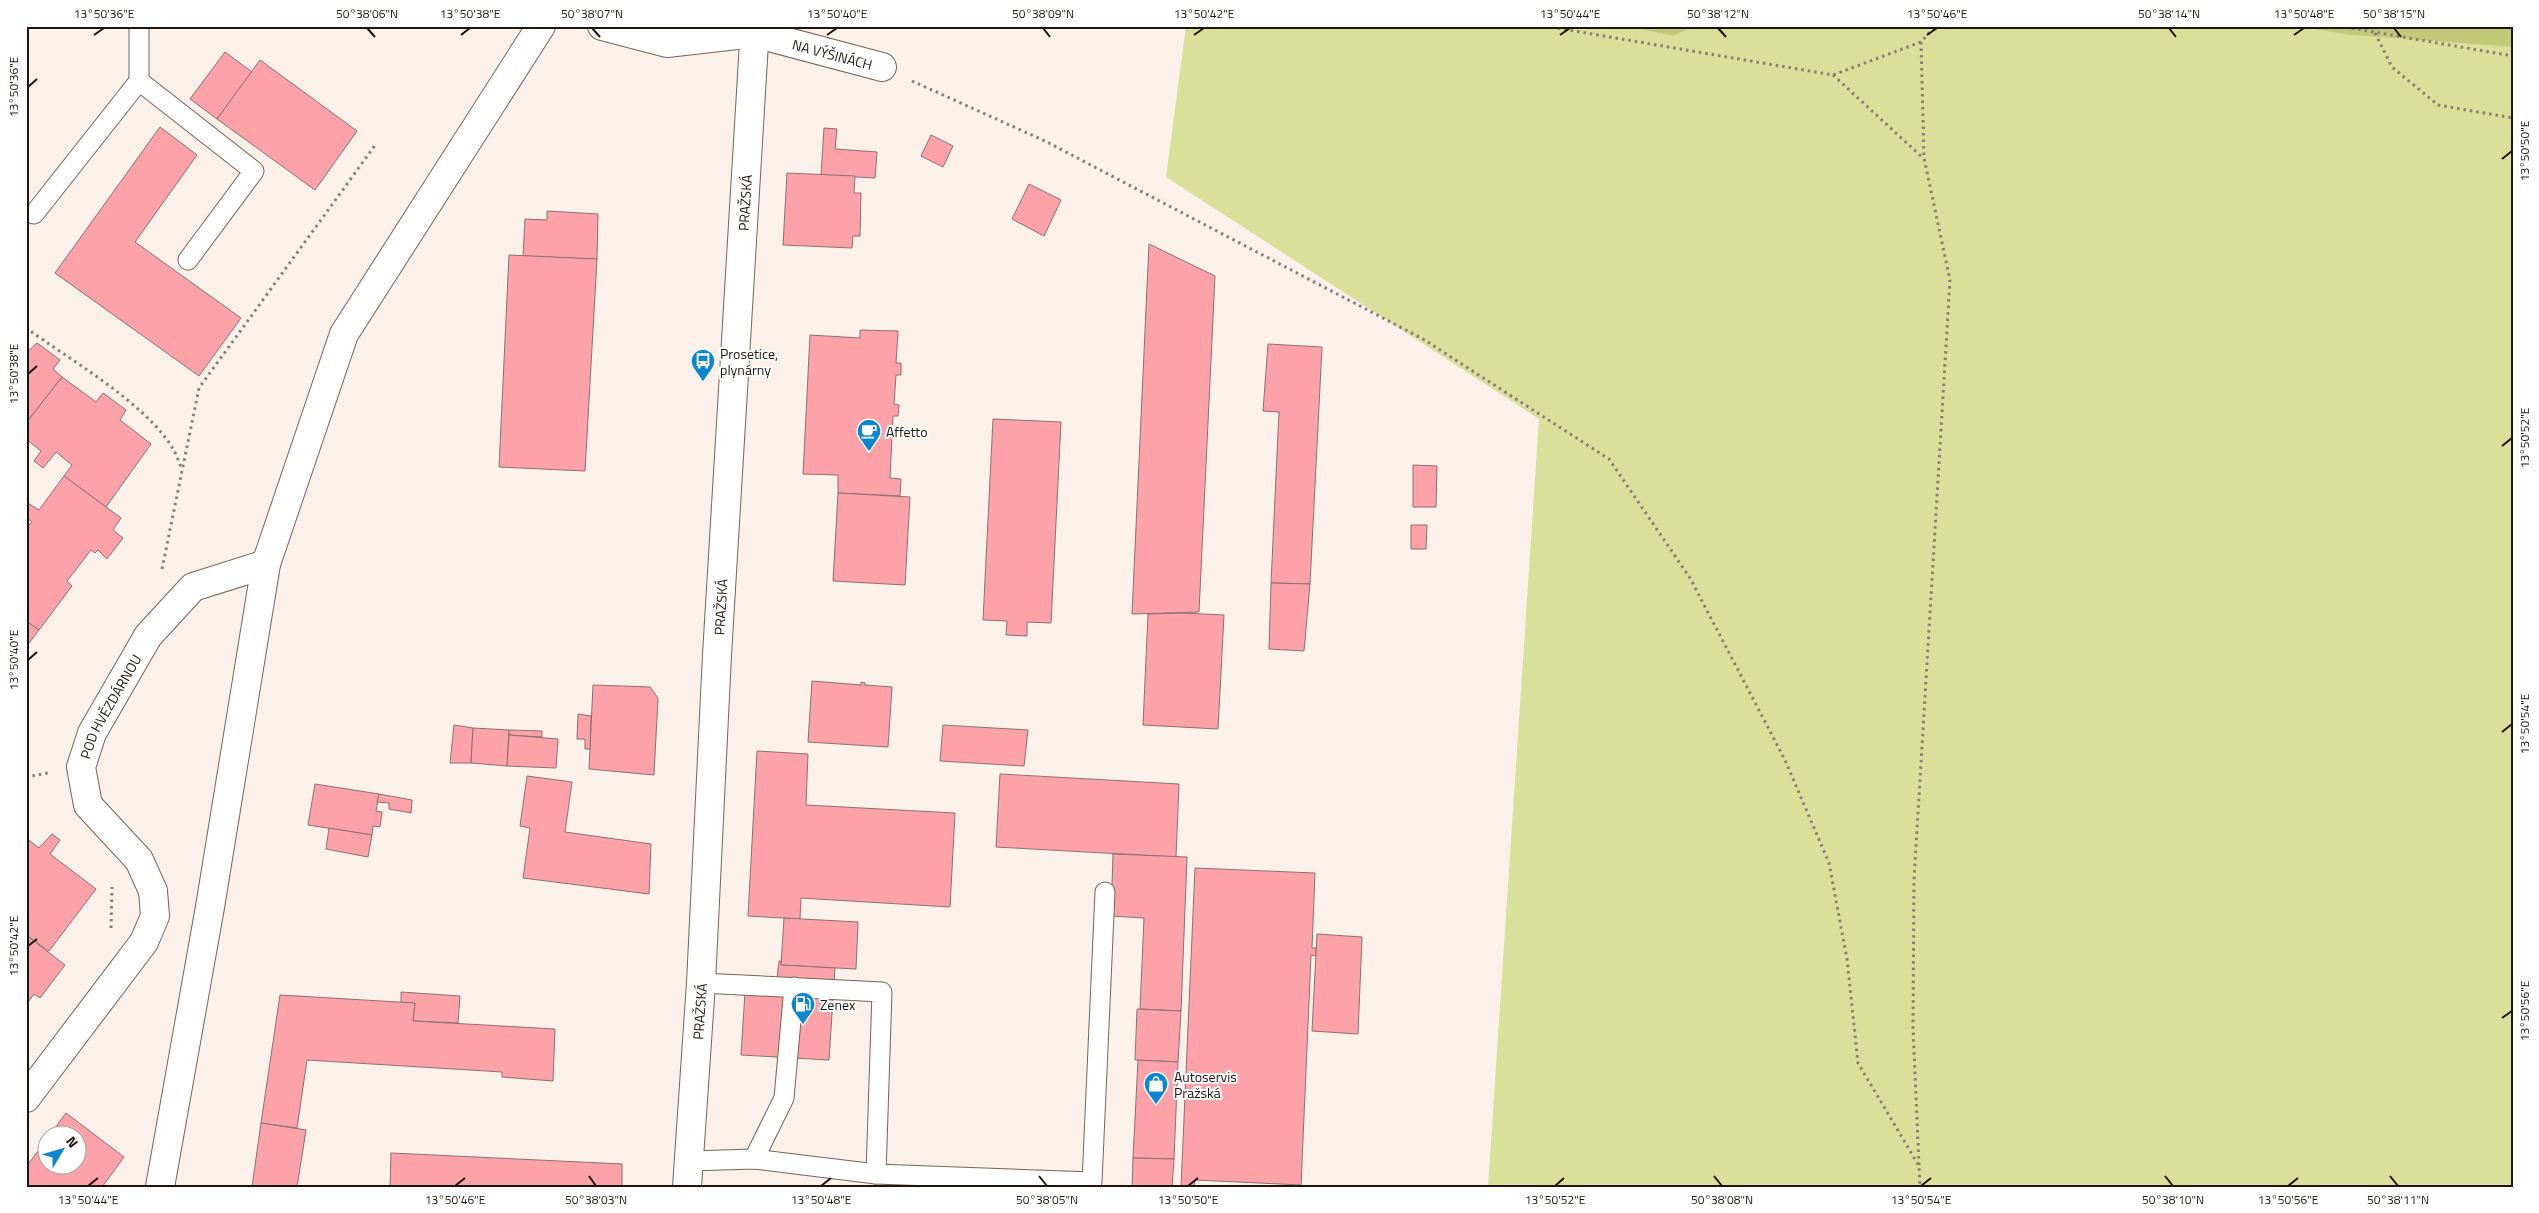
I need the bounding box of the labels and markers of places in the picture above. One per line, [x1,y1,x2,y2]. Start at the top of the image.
place label: Prosetice, plynárny [720,343,778,380]
bus stop icon: Prosetice, plynárny [690,348,716,382]
cafe icon: Affetto [856,418,882,452]
place label: Affetto [886,421,928,442]
fuel station icon: Zenex [790,991,816,1025]
place label: Zenex [820,994,856,1015]
place label: Autoservis Pražská [1174,1066,1237,1103]
shop icon: Autoservis Pražská [1143,1071,1169,1105]

